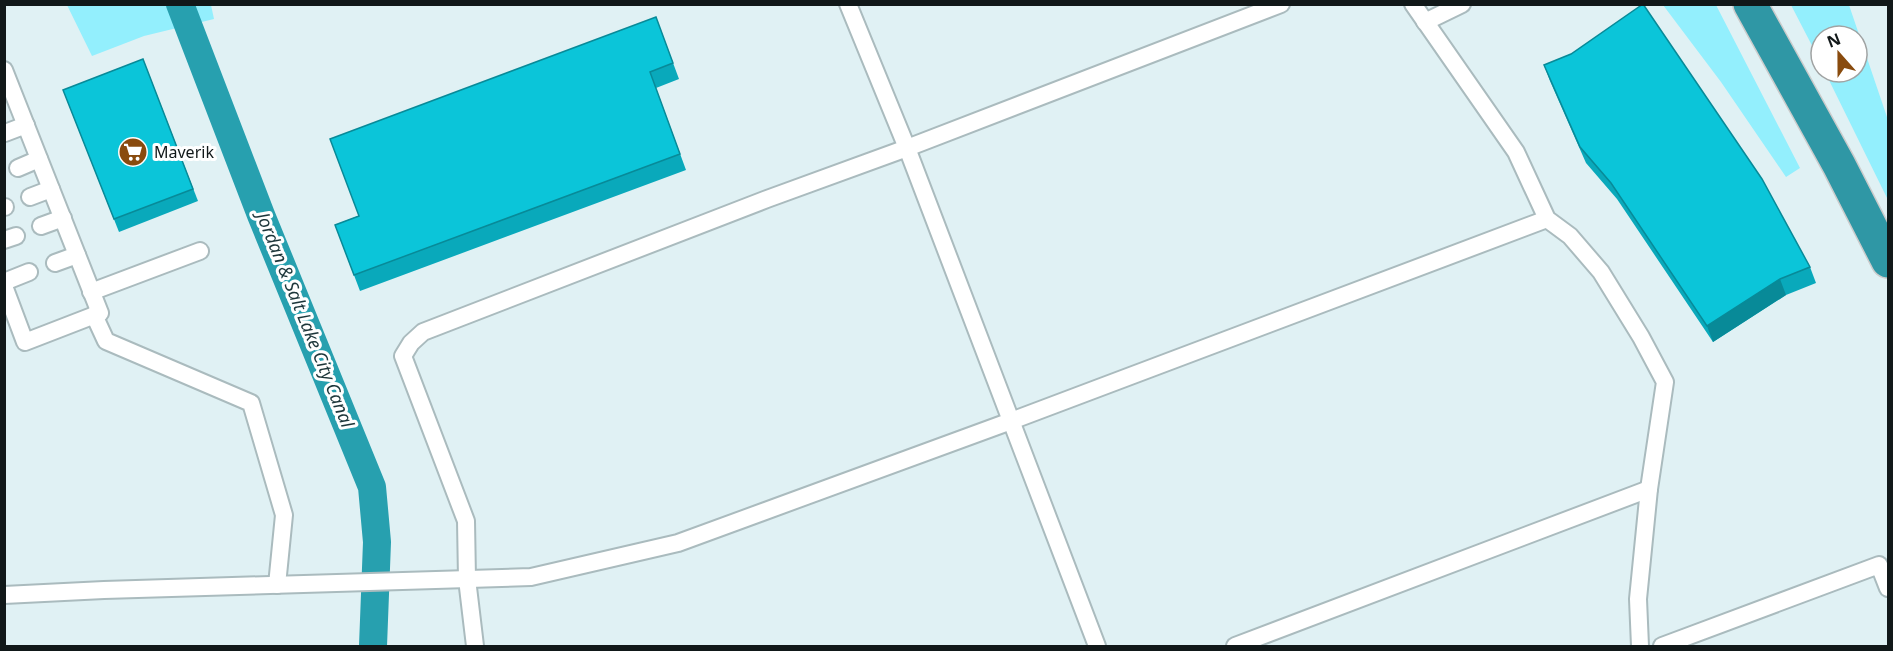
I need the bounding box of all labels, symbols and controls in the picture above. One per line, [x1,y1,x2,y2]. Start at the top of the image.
north arrow [1809,24,1869,84]
text: N [1824,27,1844,53]
supermarket icon: Maverik [117,136,149,168]
place label: Maverik [154,141,214,163]
water label: Jordan & Salt Lake City Canal [251,206,360,431]

